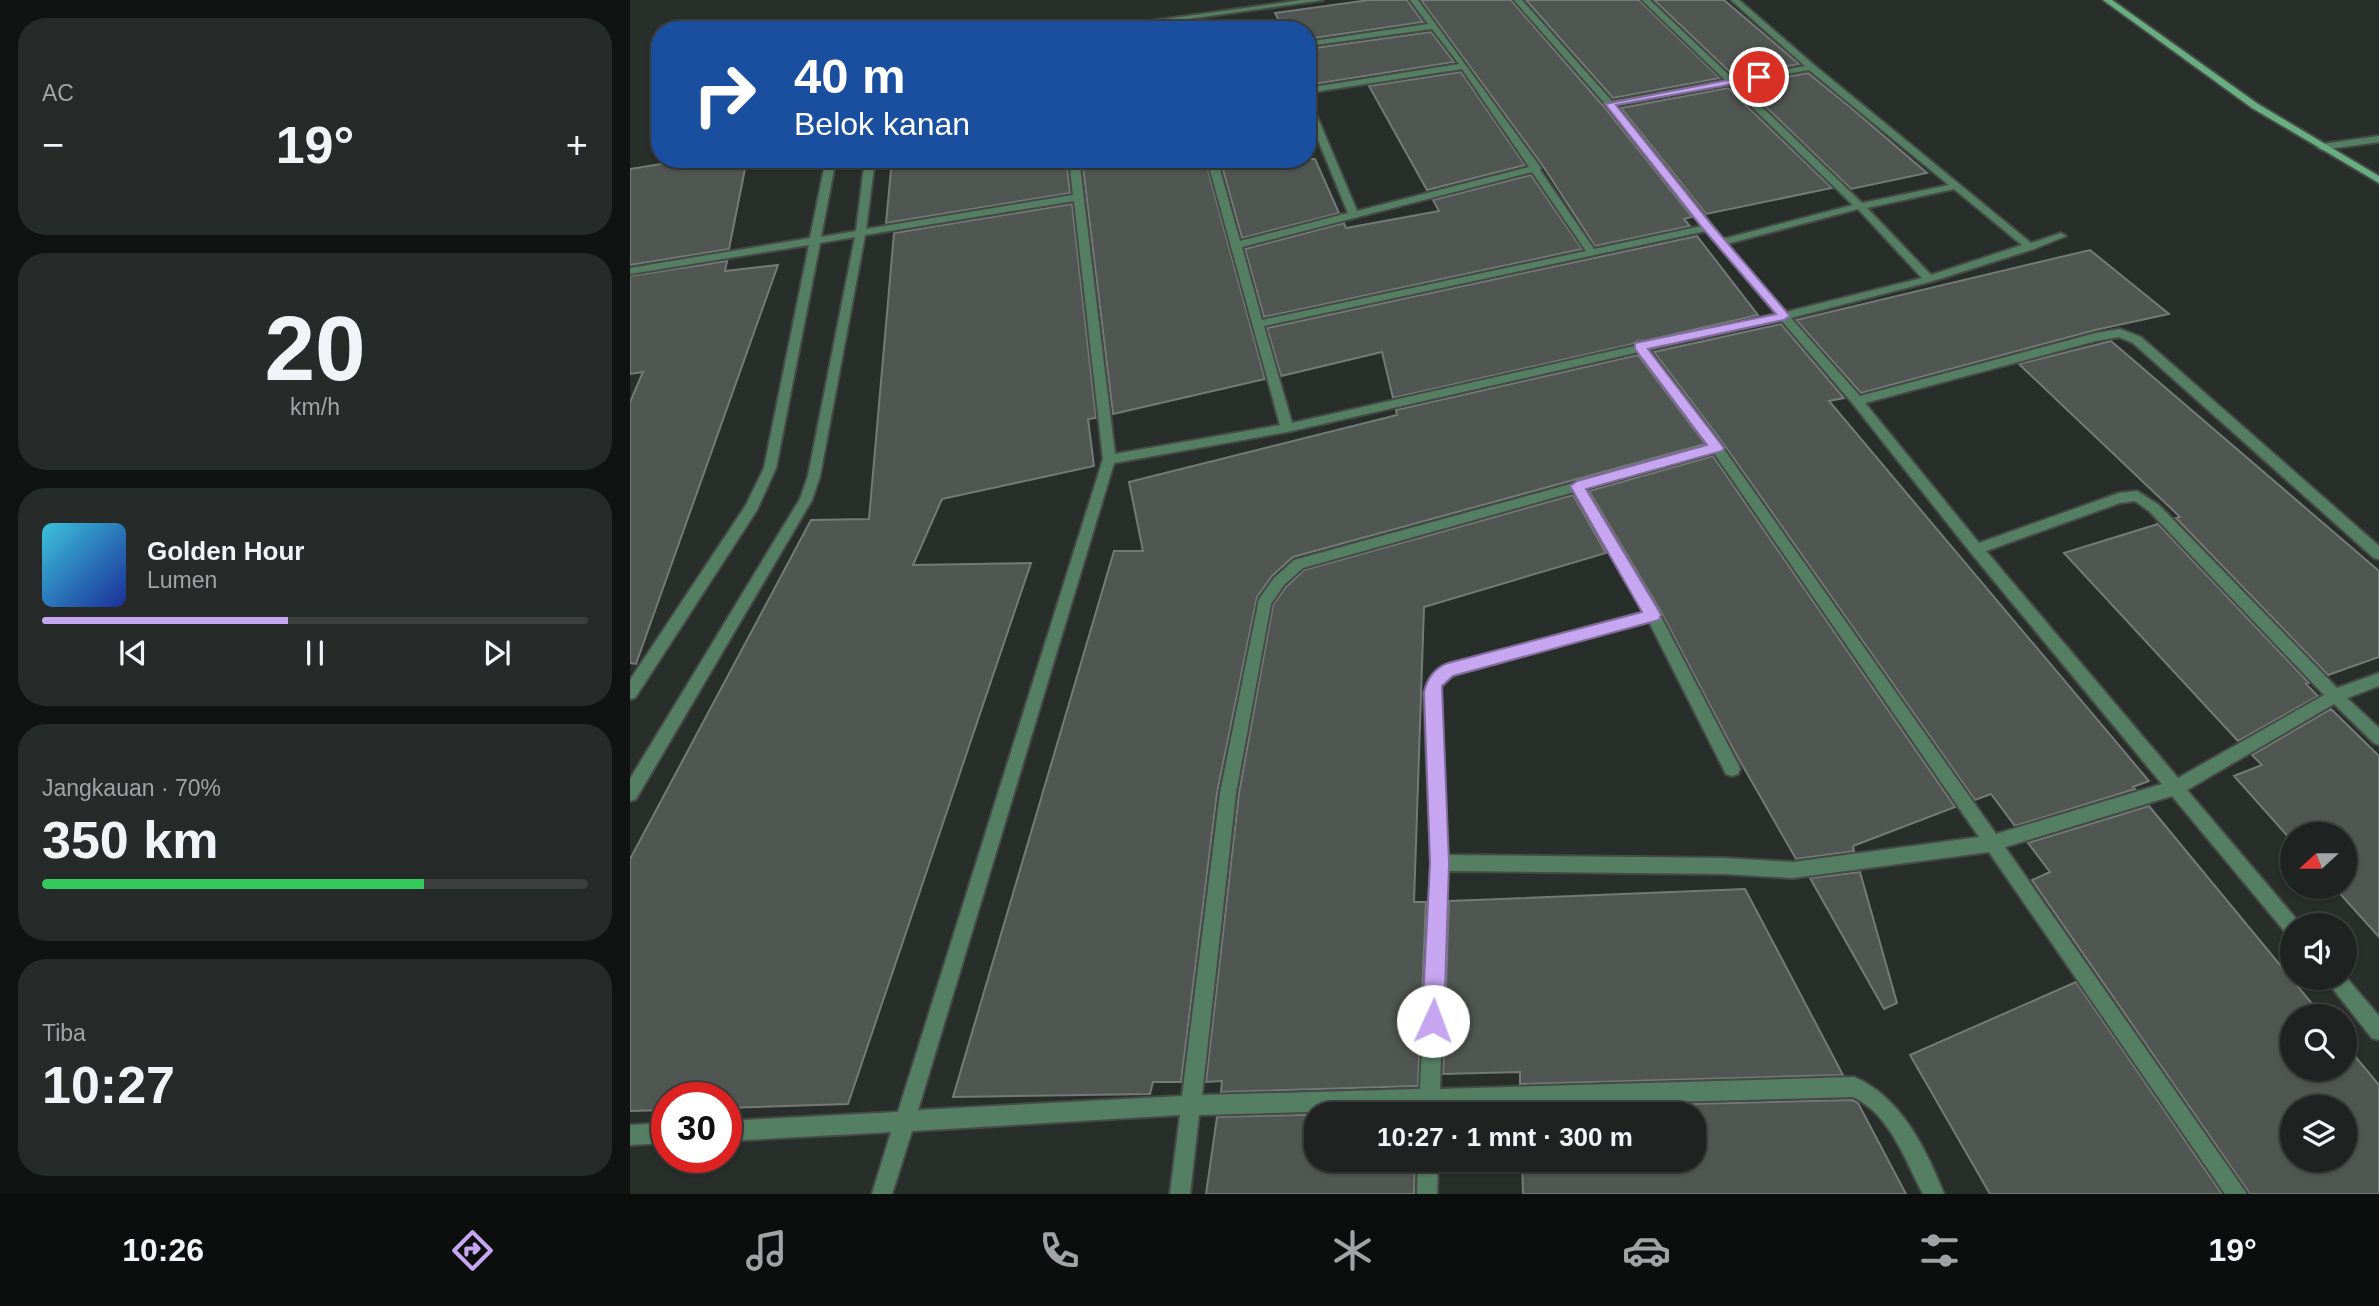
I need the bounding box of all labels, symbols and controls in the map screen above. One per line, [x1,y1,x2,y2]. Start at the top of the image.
pin [1729,47,1789,107]
icon: right [679,49,770,140]
text: 40 m [794,49,906,103]
icon: arrive [1740,58,1778,96]
text: AC [42,80,74,106]
text: Belok kanan [794,106,970,142]
text: 19° [276,116,354,174]
text: − [42,124,64,166]
text: + [566,124,588,166]
text: 20 [264,298,366,399]
text: km/h [290,394,340,420]
text: Golden Hour [147,536,304,566]
text: Lumen [147,567,217,593]
icon: previous [114,634,152,672]
icon: pause [296,634,334,672]
icon: next [478,634,516,672]
text: Jangkauan · 70% [42,775,221,801]
text: 350 km [42,811,218,869]
north arrow [2280,822,2357,900]
map controls [2280,822,2357,1172]
button: sound [2280,913,2357,990]
position arrow [1396,984,1470,1058]
button: search [2280,1004,2357,1081]
text: Tiba [42,1020,86,1046]
text: 10:27 [42,1056,175,1114]
speed limit sign: 30 [651,1082,742,1173]
button: layers [2280,1095,2357,1172]
text: 10:27 · 1 mnt · 300 m [1377,1122,1633,1152]
icon: directions [448,1226,497,1275]
icon: music [742,1226,791,1275]
icon: phone [1035,1226,1084,1275]
icon: climate [1328,1226,1377,1275]
icon: car [1622,1226,1671,1275]
icon: filters [1915,1226,1964,1275]
text: 10:26 [122,1232,204,1268]
text: 19° [2208,1232,2257,1268]

